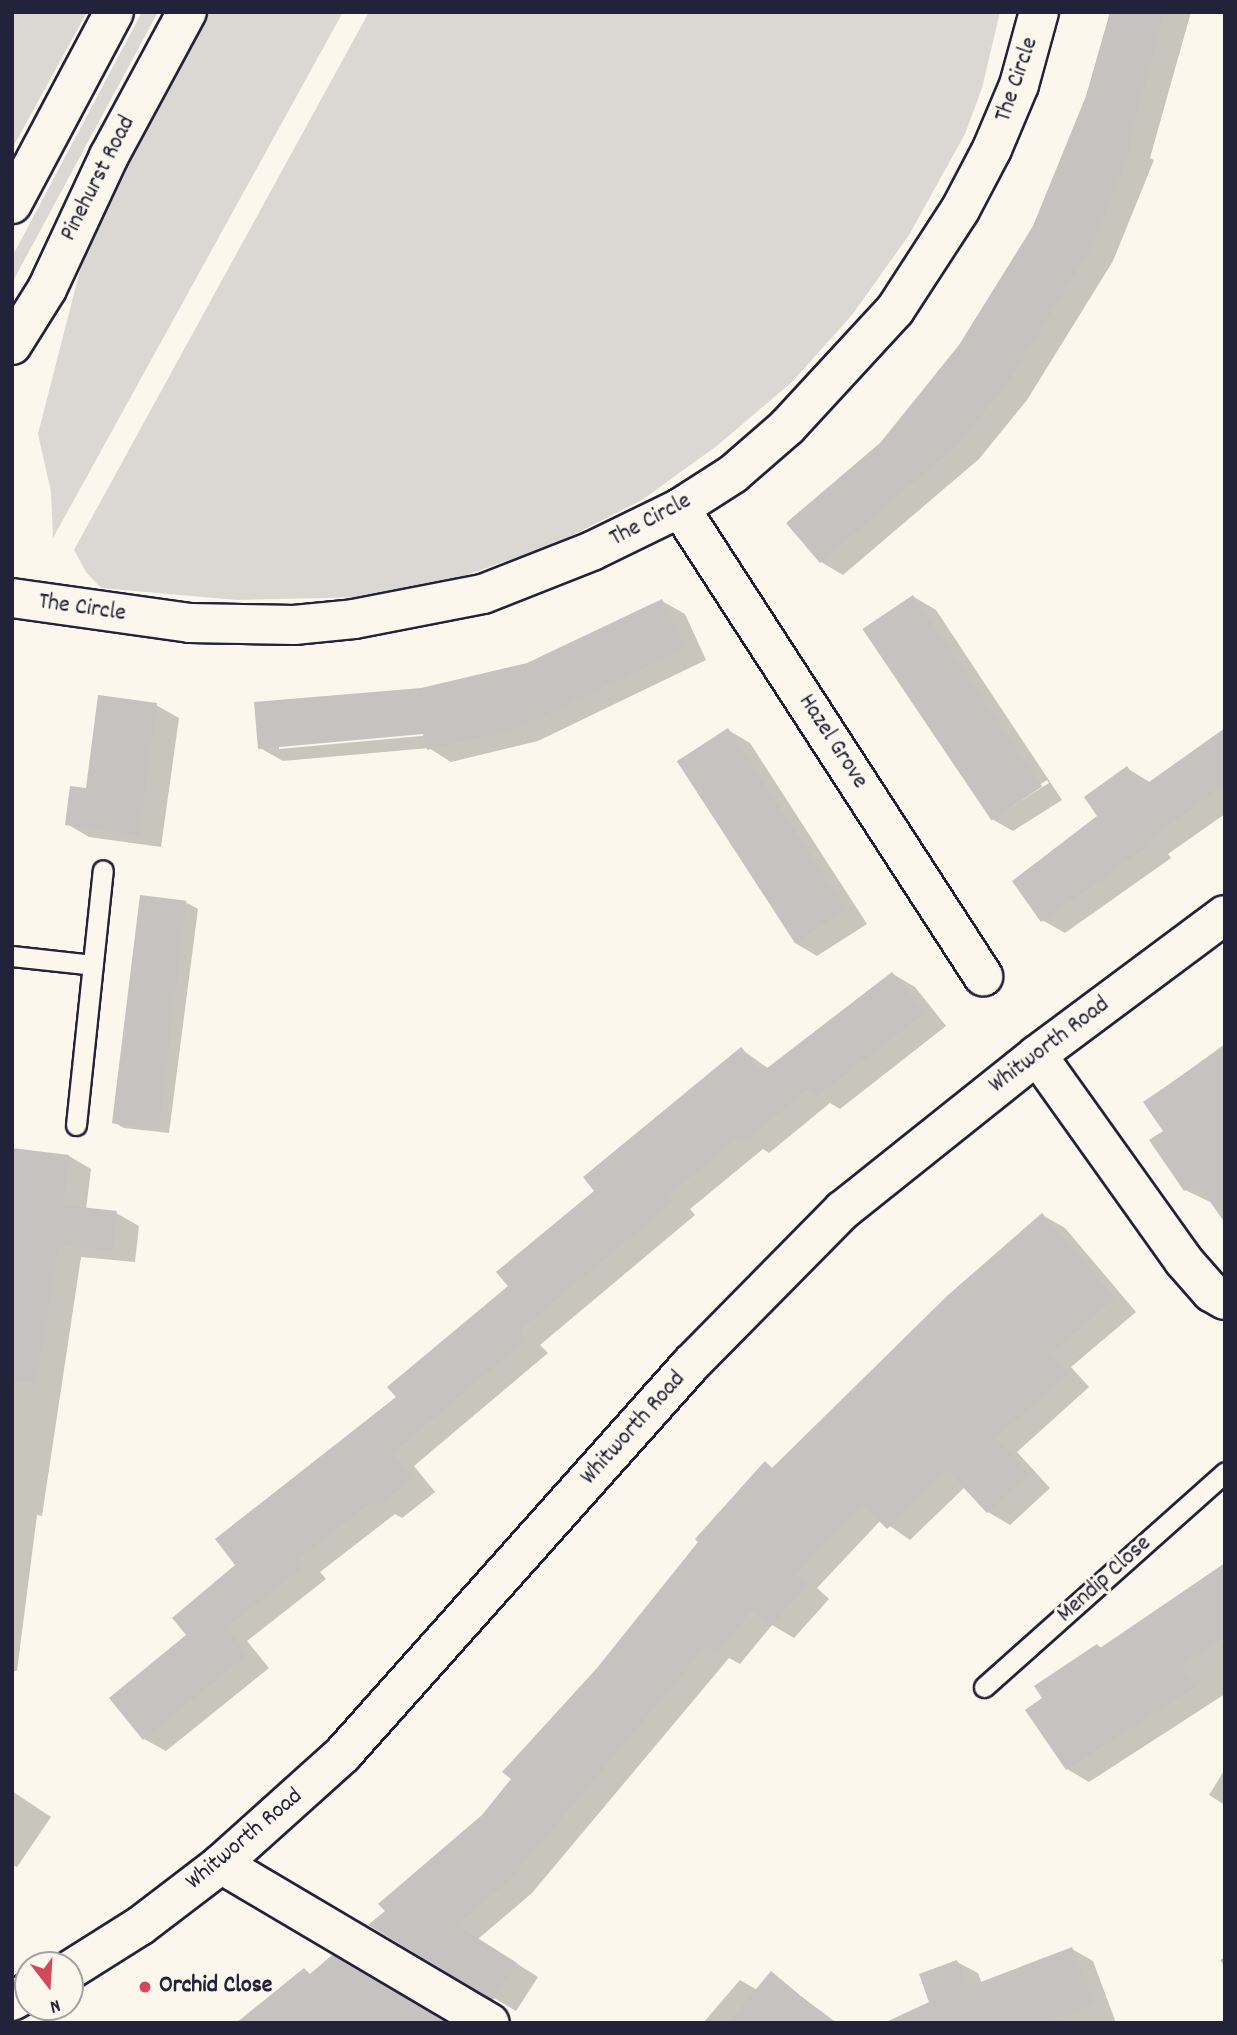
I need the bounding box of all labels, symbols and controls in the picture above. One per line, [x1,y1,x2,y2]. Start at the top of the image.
street label: The Circle [990,34,1046,126]
street label: Pinehurst Road [55,112,143,246]
street label: The Circle [606,488,696,554]
street label: The Circle [37,589,127,629]
street label: Hazel Grove [791,689,873,795]
street label: Whitworth Road [984,991,1116,1101]
street label: Whitworth Road [575,1366,693,1492]
street label: Mendip Close [1052,1530,1158,1630]
street label: Whitworth Road [181,1783,309,1897]
north arrow [14,1951,84,2021]
place label: Orchid Close [159,1973,272,2001]
marker: Orchid Close [137,1979,153,1995]
text: N [46,1990,63,2019]

